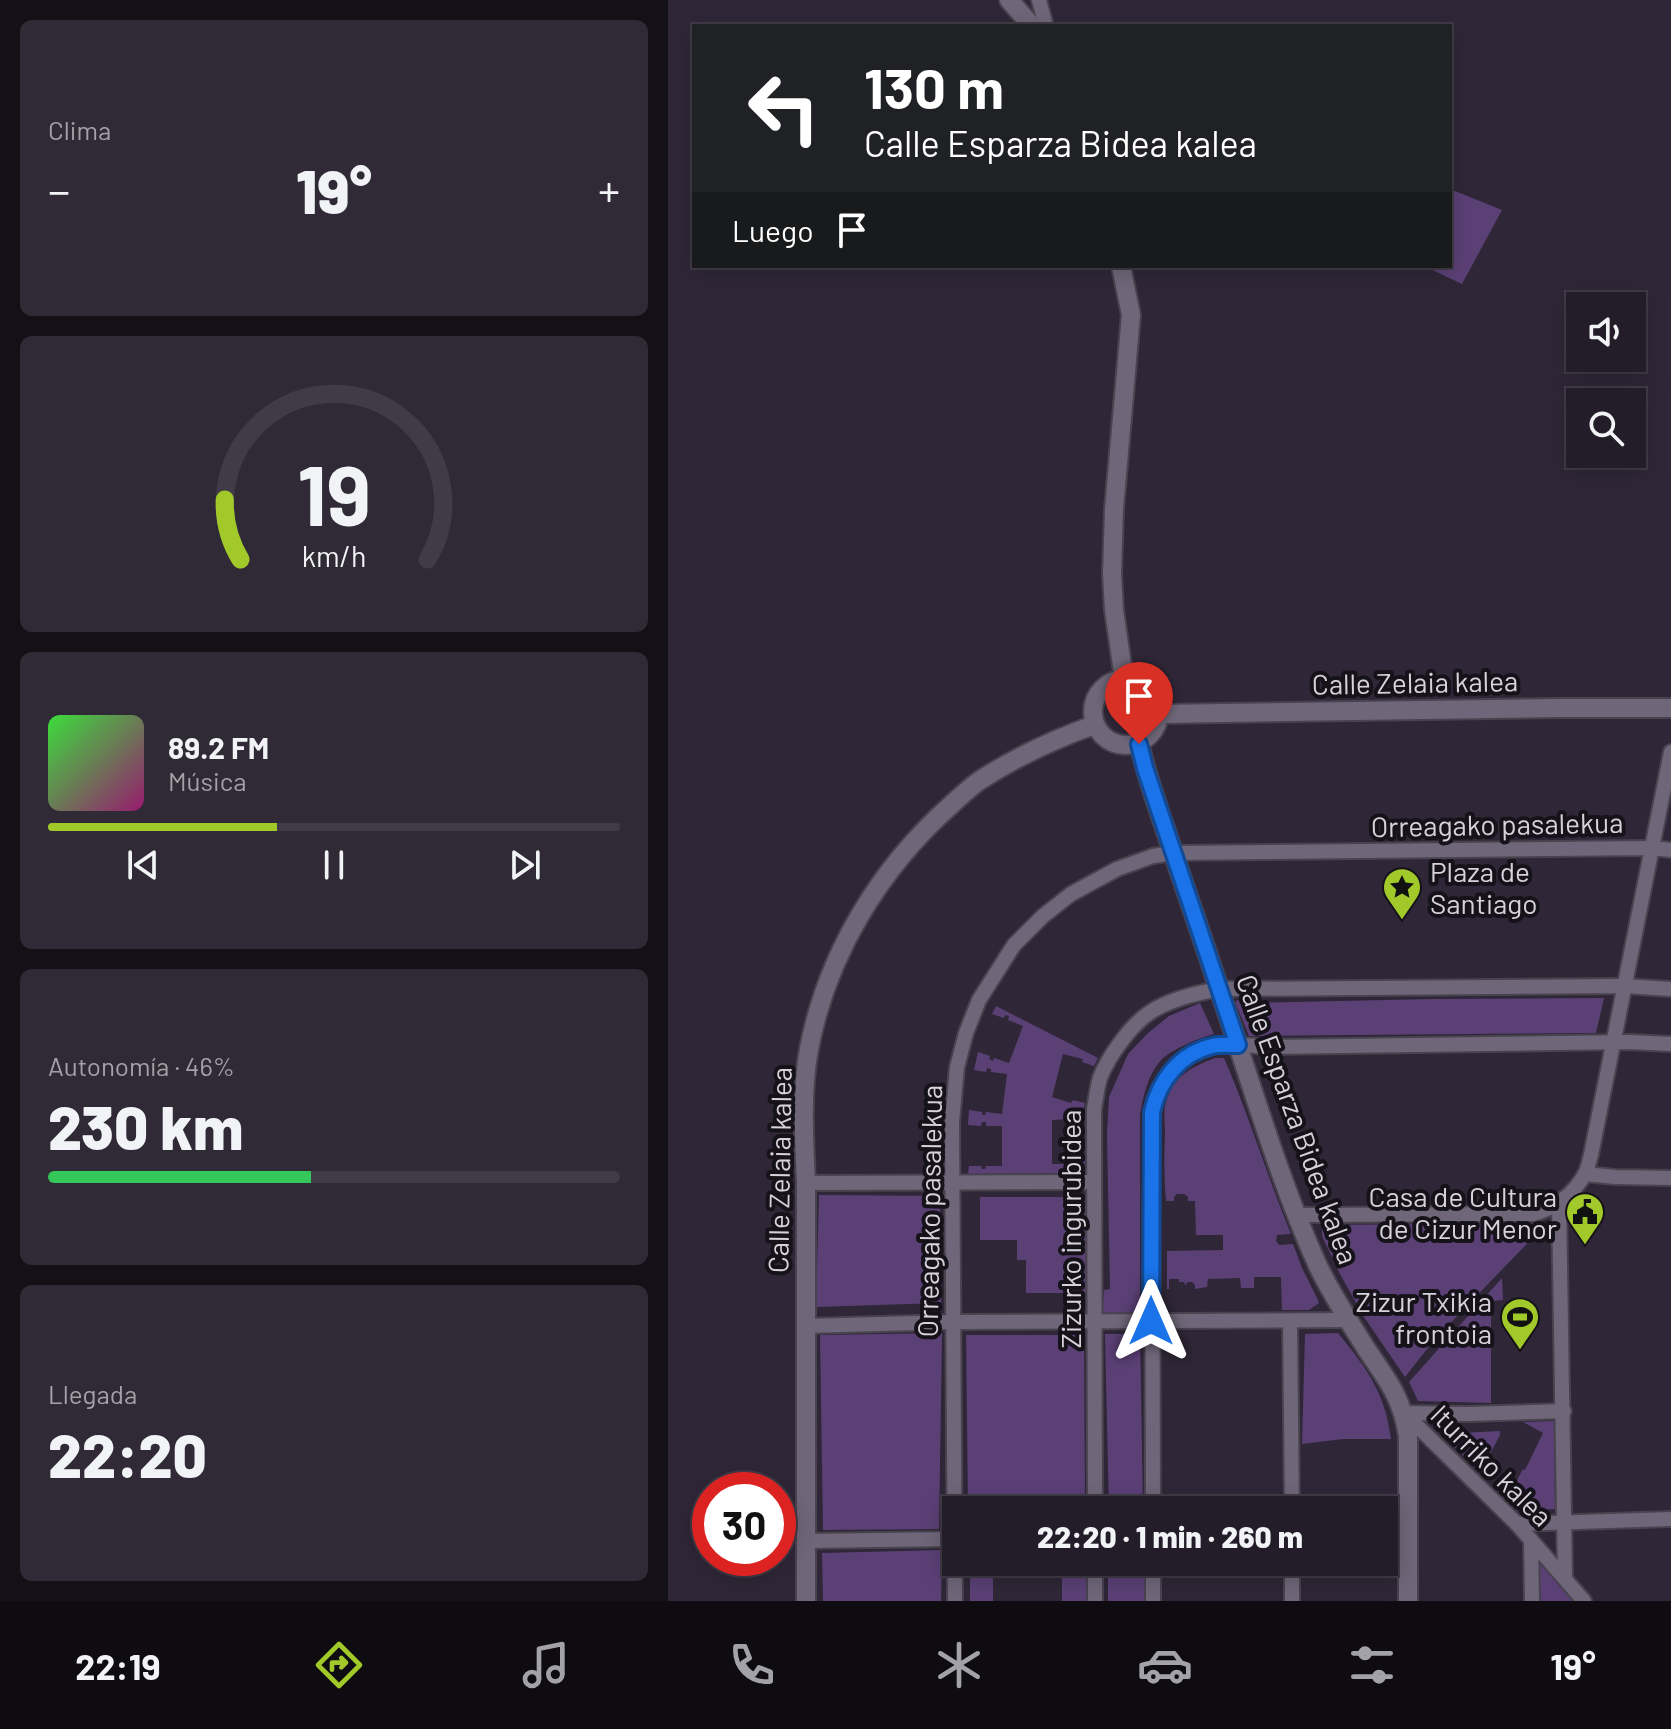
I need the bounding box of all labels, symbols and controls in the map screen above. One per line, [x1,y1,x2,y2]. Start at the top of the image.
text: 130 m [864,53,1004,120]
icon: left [732,56,836,160]
text: Clima [48,114,111,145]
text: Calle Esparza Bidea kalea [864,121,1257,164]
text: 19° [296,154,372,226]
text: − [48,163,70,216]
text: + [598,163,620,216]
icon: arrive [830,208,874,252]
text: Luego [732,212,814,248]
map controls [1566,292,1646,468]
button: sound [1566,292,1646,372]
button: search [1566,388,1646,468]
text: 19 [297,443,371,543]
text: km/h [302,538,366,573]
pin [1105,662,1173,744]
street label: Calle Zelaia kalea [1312,663,1518,701]
icon: arrive [1117,674,1161,718]
text: 89.2 FM [168,729,269,765]
text: Música [168,765,247,796]
street label: Orreagako pasalekua [1370,805,1624,843]
icon: previous [121,843,165,887]
icon: pause [312,843,356,887]
icon: next [503,843,547,887]
place label: Plaza de Santiago [1430,854,1538,920]
place icon: Plaza de Santiago [1381,866,1423,921]
street label: Calle Esparza Bidea kalea [1230,970,1366,1268]
text: Autonomía · 46% [48,1050,235,1081]
street label: Calle Zelaia kalea [760,1067,798,1273]
street label: Orreagako pasalekua [910,1084,948,1338]
text: 230 km [48,1090,243,1162]
street label: Zizurko ingurubidea [1053,1110,1087,1348]
place label: Casa de Cultura de Cizur Menor [1369,1179,1557,1245]
public building icon: Casa de Cultura de Cizur Menor [1564,1191,1606,1246]
position arrow [1109,1279,1193,1363]
place label: Zizur Txikia frontoia [1356,1284,1492,1350]
sports icon: Zizur Txikia frontoia [1499,1296,1541,1351]
text: Llegada [48,1378,137,1409]
street label: Iturriko kalea [1424,1397,1560,1533]
text: 22:20 [48,1418,207,1490]
speed limit sign: 30 [692,1472,796,1576]
text: 22:20 · 1 min · 260 m [1037,1518,1303,1554]
icon: directions [311,1637,367,1693]
icon: music [518,1637,574,1693]
icon: phone [724,1637,780,1693]
icon: climate [931,1637,987,1693]
icon: car [1137,1637,1193,1693]
icon: filters [1344,1637,1400,1693]
text: 22:19 [75,1644,161,1687]
text: 19° [1550,1644,1596,1687]

